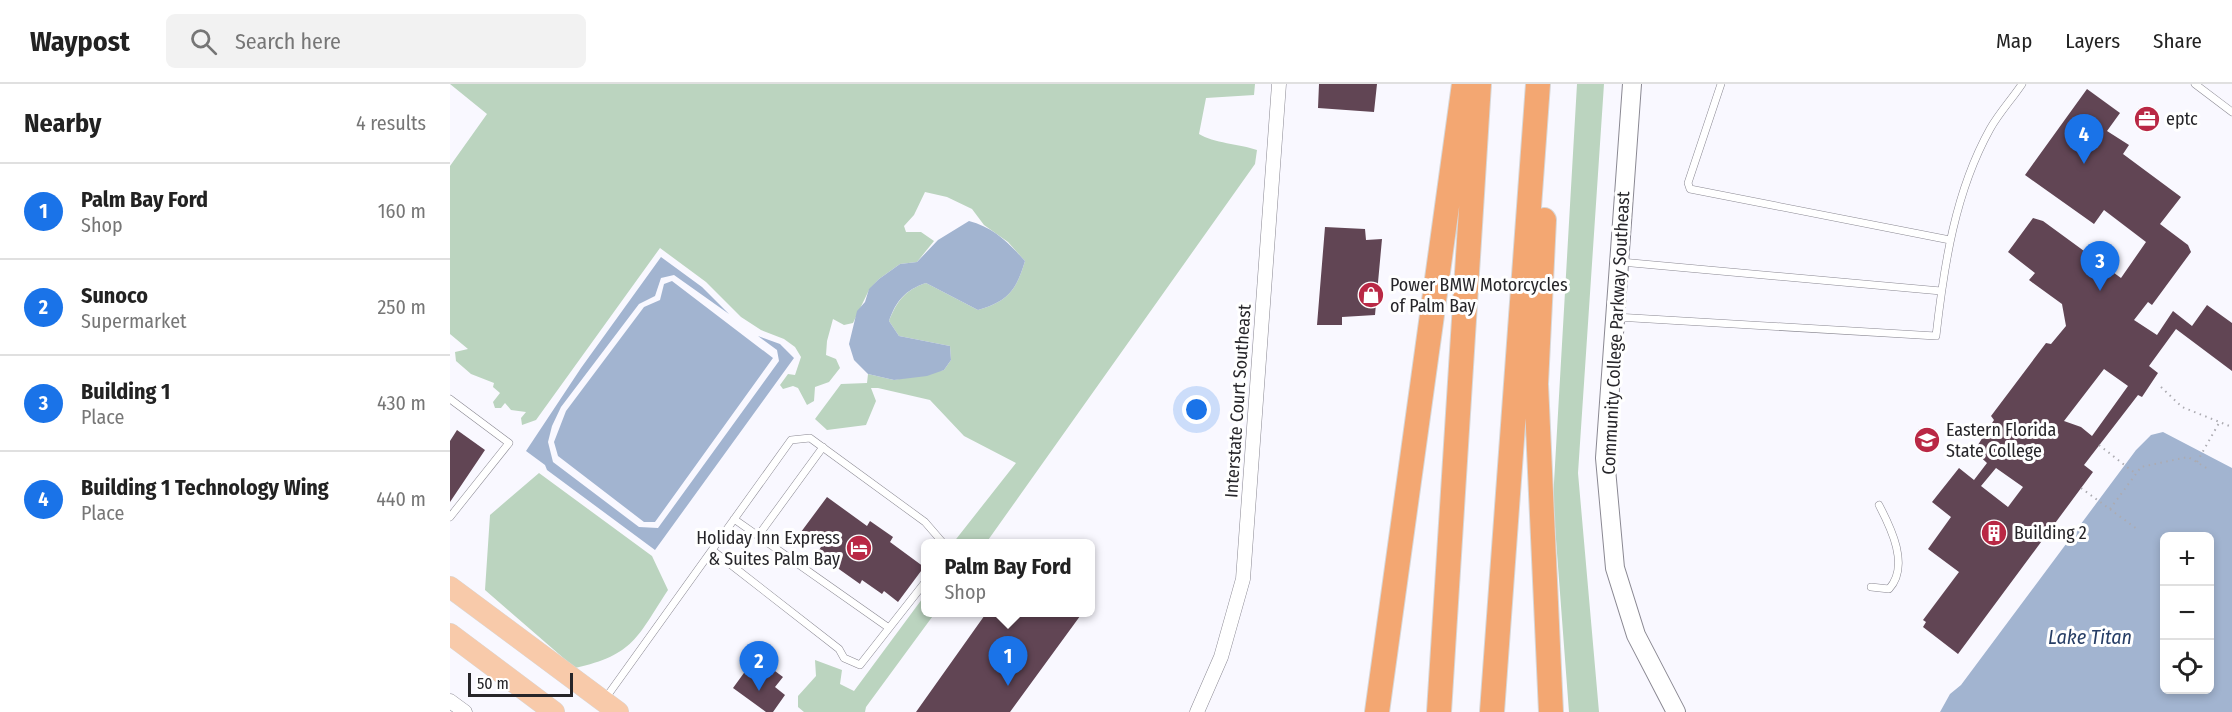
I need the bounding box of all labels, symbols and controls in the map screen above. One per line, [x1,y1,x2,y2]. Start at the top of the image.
search box [166,14,586,68]
text: Waypost [30,25,130,58]
icon: search [187,25,220,58]
text: Search here [235,28,341,55]
text: Map [1996,28,2032,54]
text: Layers [2065,28,2120,54]
text: Share [2153,28,2202,54]
office icon: eptc [2132,104,2162,134]
text: Nearby [24,108,101,139]
place label: eptc [2166,108,2198,130]
text: 4 results [356,111,426,135]
pin: 4 [2064,115,2104,164]
text: Palm Bay Ford [81,186,208,213]
street label: Community College Parkway Southeast [1598,191,1634,475]
text: 1 [39,199,48,223]
text: 160 m [378,199,426,223]
text: Shop [81,213,123,237]
pin: 3 [2080,242,2120,291]
place label: Power BMW Motorcycles of Palm Bay [1390,274,1568,317]
shop icon: Power BMW Motorcycles of Palm Bay [1356,280,1386,310]
text: Sunoco [81,282,148,309]
text: 2 [39,295,48,319]
text: 250 m [378,295,426,319]
street label: Interstate Court Southeast [1220,303,1256,499]
text: Supermarket [81,309,187,333]
text: Building 1 [81,378,170,405]
text: 3 [39,391,48,415]
text: 430 m [377,391,426,415]
your location [1182,395,1211,424]
text: Place [81,405,124,429]
place label: Eastern Florida State College [1946,419,2056,462]
school or university icon: Eastern Florida State College [1912,425,1942,455]
text: Building 1 Technology Wing [81,474,329,501]
text: 4 [38,487,49,511]
text: 440 m [376,487,426,511]
text: Place [81,501,124,525]
building icon: Building 2 [1979,518,2009,548]
place label: Building 2 [2014,522,2087,544]
place label: Holiday Inn Express & Suites Palm Bay [696,527,840,570]
map controls [2160,532,2214,694]
button: + [2160,532,2214,586]
hotel icon: Holiday Inn Express & Suites Palm Bay [844,533,874,563]
popup [921,539,1095,617]
text: Palm Bay Ford [944,553,1072,580]
text: Shop [944,580,986,604]
button: − [2160,586,2214,640]
water label: Lake Titan [2048,625,2132,649]
pin: 1 [988,636,1028,686]
button: locate [2160,640,2214,694]
pin: 2 [740,642,778,691]
scale bar [468,670,573,698]
text: 50 m [477,674,509,693]

